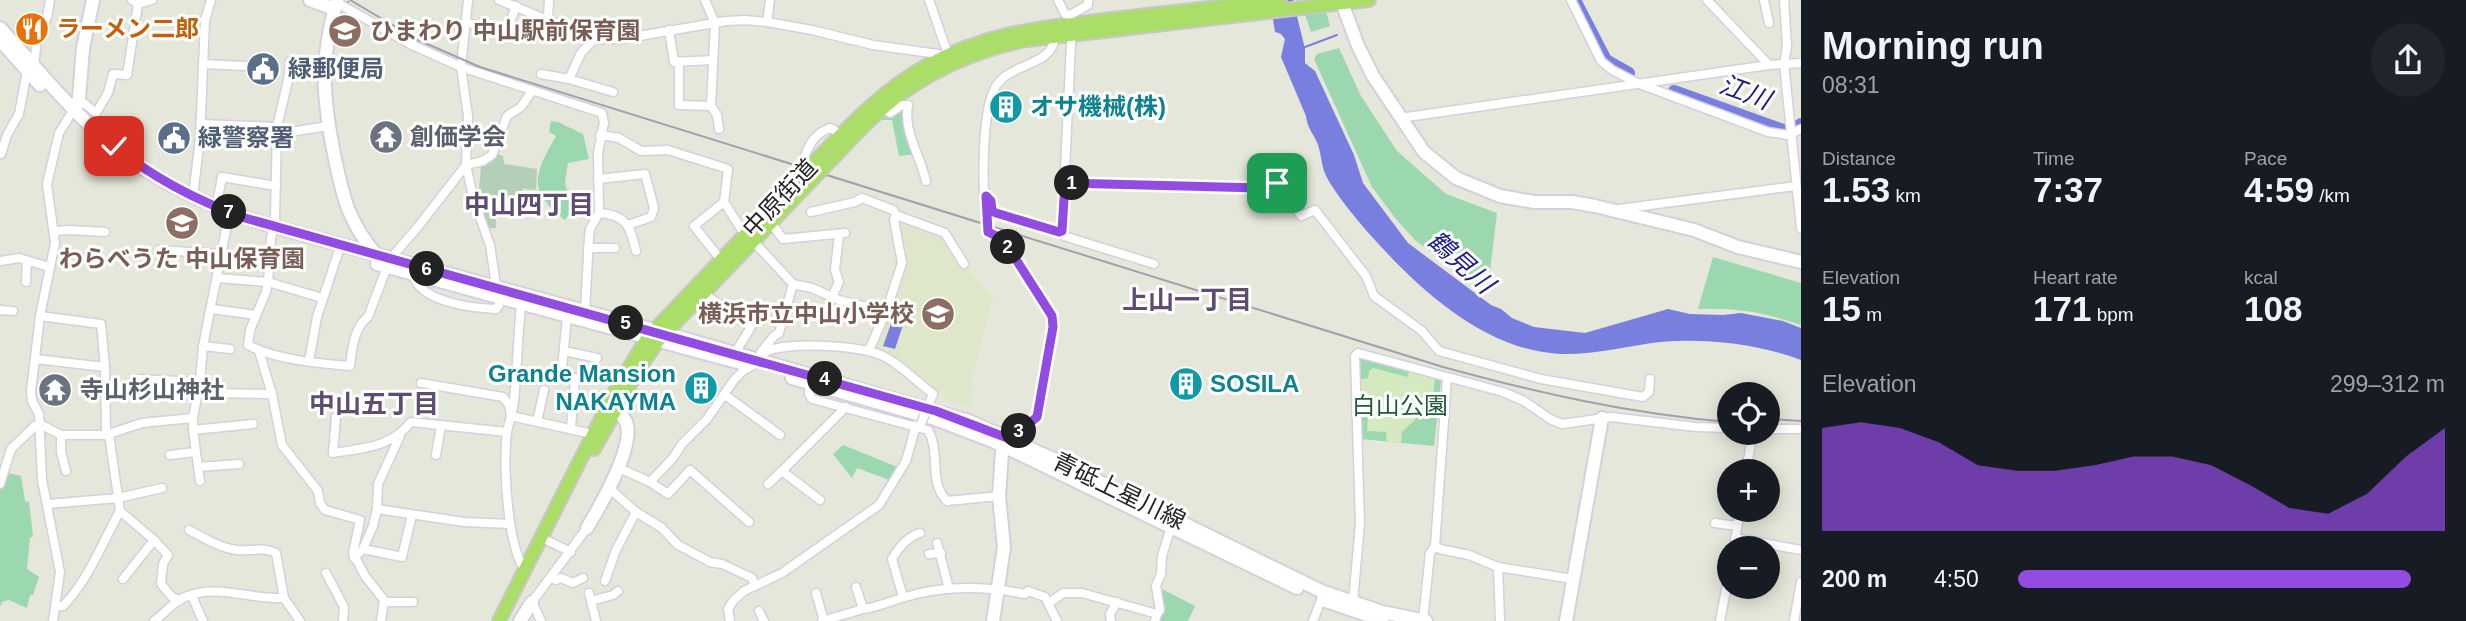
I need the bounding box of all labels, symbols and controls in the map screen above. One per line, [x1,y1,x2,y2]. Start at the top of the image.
restaurant icon: ラーメン二郎 [13,10,51,48]
school or university icon: ひまわり 中山駅前保育園 [326,12,364,50]
place label: ラーメン二郎 [56,15,199,42]
place label: ひまわり 中山駅前保育園 [370,17,641,44]
button: share [2371,23,2445,97]
text: Morning run [1822,25,2044,67]
public building icon: 緑郵便局 [244,50,282,88]
place label: 緑郵便局 [288,55,384,82]
water label: 江川 [1715,69,1777,116]
text: 08:31 [1822,72,1880,98]
building icon: オサ機械(株) [987,88,1025,126]
place label: オサ機械(株) [1030,93,1166,120]
pin [84,116,144,176]
temple icon: 創価学会 [367,118,405,156]
public building icon: 緑警察署 [155,119,193,157]
place label: 創価学会 [410,123,506,150]
place label: 緑警察署 [198,124,294,151]
icon: check [95,127,133,165]
text: Distance [1822,148,1896,169]
text: Time [2033,148,2075,169]
text: Pace [2244,148,2287,169]
street label: 中原街道 [737,153,822,242]
pin [1247,153,1307,213]
icon: arrive [1258,164,1296,202]
pin: 1 [1054,166,1090,200]
text: 1.53 [1822,170,1890,209]
text: 7:37 [2033,170,2103,209]
text: 4:59 [2244,170,2314,209]
text: 1 [1066,172,1077,193]
text: km [1890,185,1921,206]
text: /km [2314,185,2350,206]
district label: 中山四丁目 [464,190,594,220]
pin: 7 [212,194,246,230]
text: 7 [223,201,234,222]
school or university icon: わらべうた 中山保育園 [163,204,201,242]
water label: 鶴見川 [1422,225,1502,301]
pin: 2 [990,230,1026,264]
text: 2 [1002,236,1013,257]
place label: わらべうた 中山保育園 [59,245,305,272]
pin: 6 [410,252,444,286]
text: 6 [421,258,432,279]
text: Elevation [1822,267,1900,288]
text: Heart rate [2033,267,2117,288]
text: kcal [2244,267,2278,288]
district label: 上山一丁目 [1122,285,1252,315]
text: 15 [1822,289,1861,328]
text: 171 [2033,289,2091,328]
text: 108 [2244,289,2302,328]
school or university icon: 横浜市立中山小学校 [919,295,957,333]
place label: 横浜市立中山小学校 [698,300,914,327]
text: m [1861,304,1882,325]
text: bpm [2091,304,2134,325]
pin: 5 [608,306,644,340]
text: 5 [620,312,631,333]
place label: Grande Mansion NAKAYMA [488,360,676,415]
pin: 4 [808,362,842,396]
building icon: SOSILA [1167,365,1205,403]
text: 4 [819,368,830,389]
building icon: Grande Mansion NAKAYMA [682,369,720,407]
place label: SOSILA [1210,370,1299,397]
temple icon: 寺山杉山神社 [36,371,74,409]
text: Elevation [1822,371,1917,397]
text: 299–312 m [2330,371,2445,397]
place label: 寺山杉山神社 [80,376,224,403]
map controls [1717,382,1780,599]
button: locate [1717,382,1780,445]
district label: 中山五丁目 [309,389,439,419]
park label: 白山公園 [1352,392,1448,419]
pin: 3 [1002,414,1036,448]
text: 3 [1013,420,1024,441]
street label: 青砥上星川線 [1049,447,1190,534]
button: + [1717,459,1780,522]
button: − [1717,536,1780,599]
text: 200 m [1822,566,1887,592]
text: 4:50 [1934,566,1979,592]

